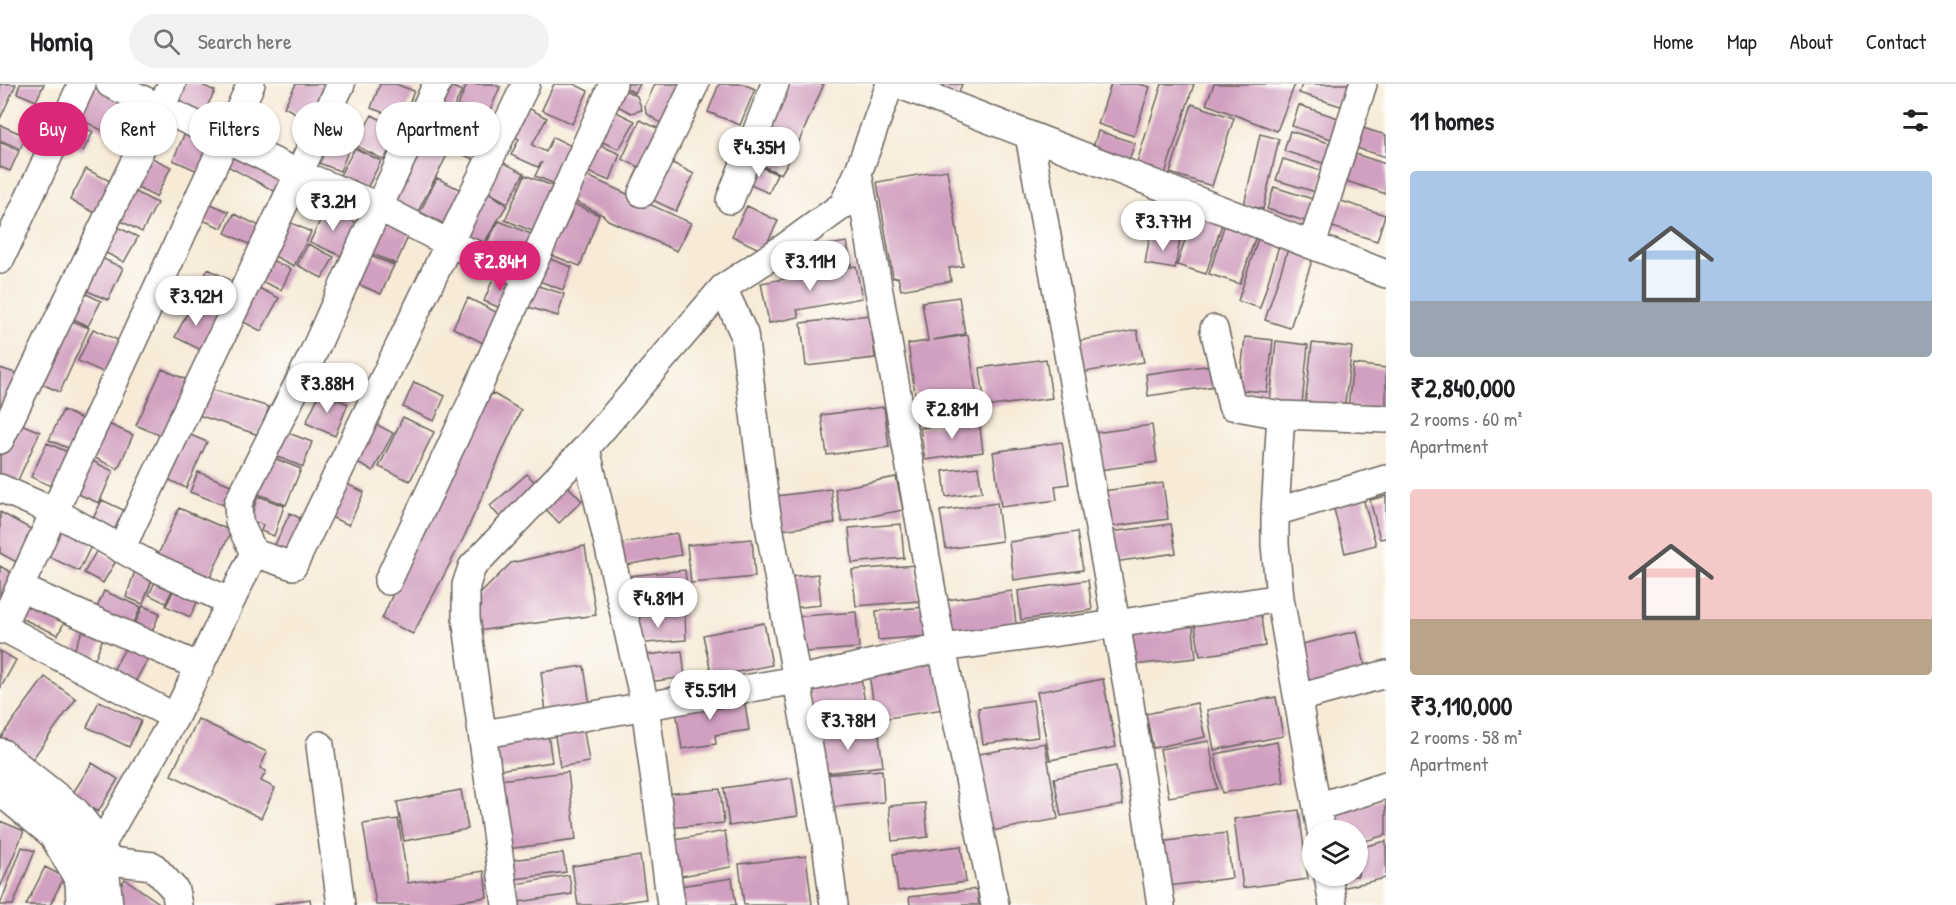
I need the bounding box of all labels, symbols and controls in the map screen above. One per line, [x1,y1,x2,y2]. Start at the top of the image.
search box [129,14,549,68]
text: Homiq [30,22,93,60]
icon: search [150,25,183,58]
text: Search here [198,26,292,56]
text: Home [1653,27,1694,56]
text: Map [1727,27,1757,56]
text: About [1790,27,1833,56]
text: Contact [1866,27,1926,56]
chip: Buy [18,102,88,156]
chip: Rent [100,102,177,156]
chip: Filters [189,102,280,156]
chip: New [292,102,364,156]
chip: Apartment [376,102,500,156]
text: 11 homes [1410,103,1494,138]
icon: filters [1899,104,1932,137]
pin: ₹4.35M [710,127,808,178]
text: ₹4.35M [733,133,785,160]
pin: ₹3.2M [291,181,375,232]
text: ₹3.2M [310,187,356,214]
pin: ₹3.77M [1114,201,1212,252]
text: ₹3.77M [1135,207,1191,234]
icon: home [1617,210,1725,318]
pin: ₹2.84M [451,241,549,292]
pin: ₹3.11M [761,241,859,292]
text: ₹2.84M [473,247,527,274]
text: ₹3.11M [784,247,836,274]
pin: ₹3.92M [147,276,245,327]
text: ₹3.92M [169,282,223,309]
pin: ₹3.88M [278,363,376,414]
text: ₹3.88M [300,369,354,396]
text: ₹2,840,000 [1410,370,1515,405]
pin: ₹2.81M [903,389,1001,440]
text: ₹2.81M [926,395,978,422]
text: 2 rooms · 60 m² [1410,405,1522,432]
text: Apartment [1410,432,1488,459]
icon: home [1617,528,1725,636]
pin: ₹4.81M [609,578,707,629]
text: ₹4.81M [632,584,684,611]
pin: ₹5.51M [661,670,759,721]
text: ₹5.51M [684,676,736,703]
text: ₹3,110,000 [1410,688,1513,723]
pin: ₹3.78M [799,700,897,751]
text: ₹3.78M [820,706,876,733]
text: 2 rooms · 58 m² [1410,723,1522,750]
text: Apartment [1410,750,1488,777]
map controls [1302,820,1368,886]
button: layers [1302,820,1368,886]

